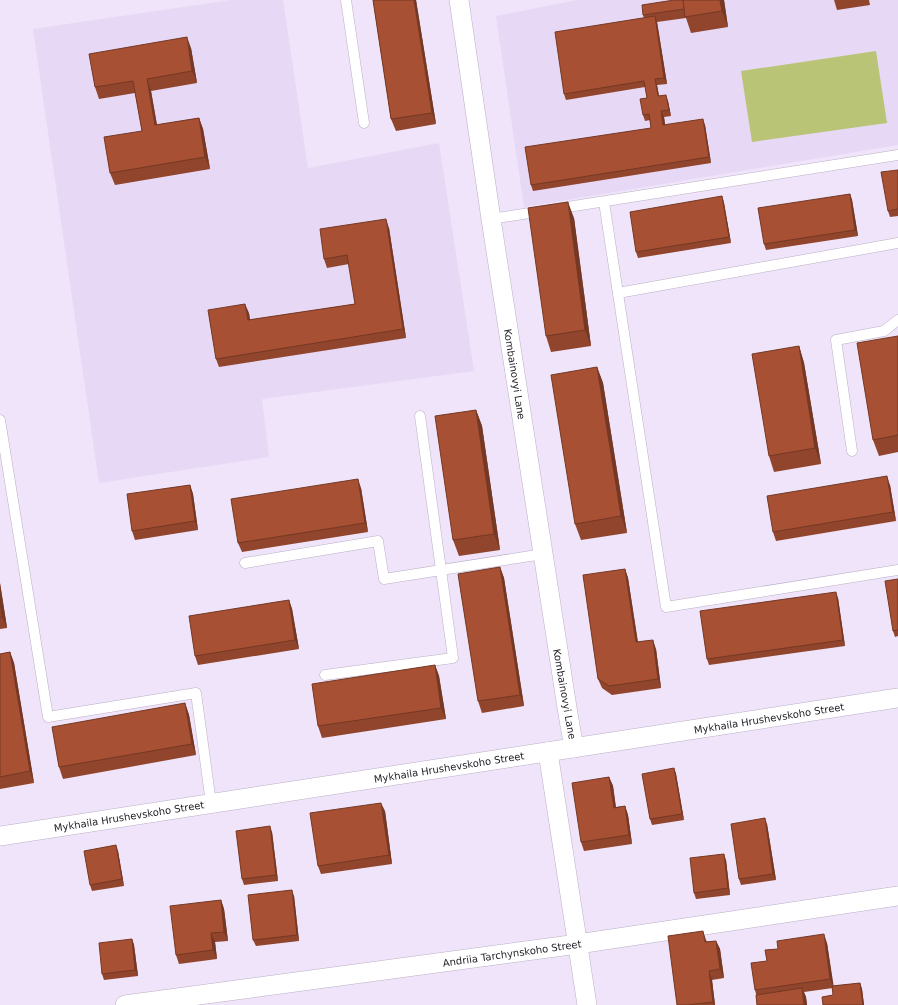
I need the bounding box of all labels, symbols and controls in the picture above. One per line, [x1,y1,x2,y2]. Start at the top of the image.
street label: Kombainovyi Lane [502,328,527,420]
street label: Kombainovyi Lane [551,648,578,740]
street label: Mykhaila Hrushevskoho Street [693,701,845,736]
street label: Mykhaila Hrushevskoho Street [373,750,525,785]
street label: Mykhaila Hrushevskoho Street [53,799,205,834]
street label: Andriia Tarchynskoho Street [442,938,582,969]

